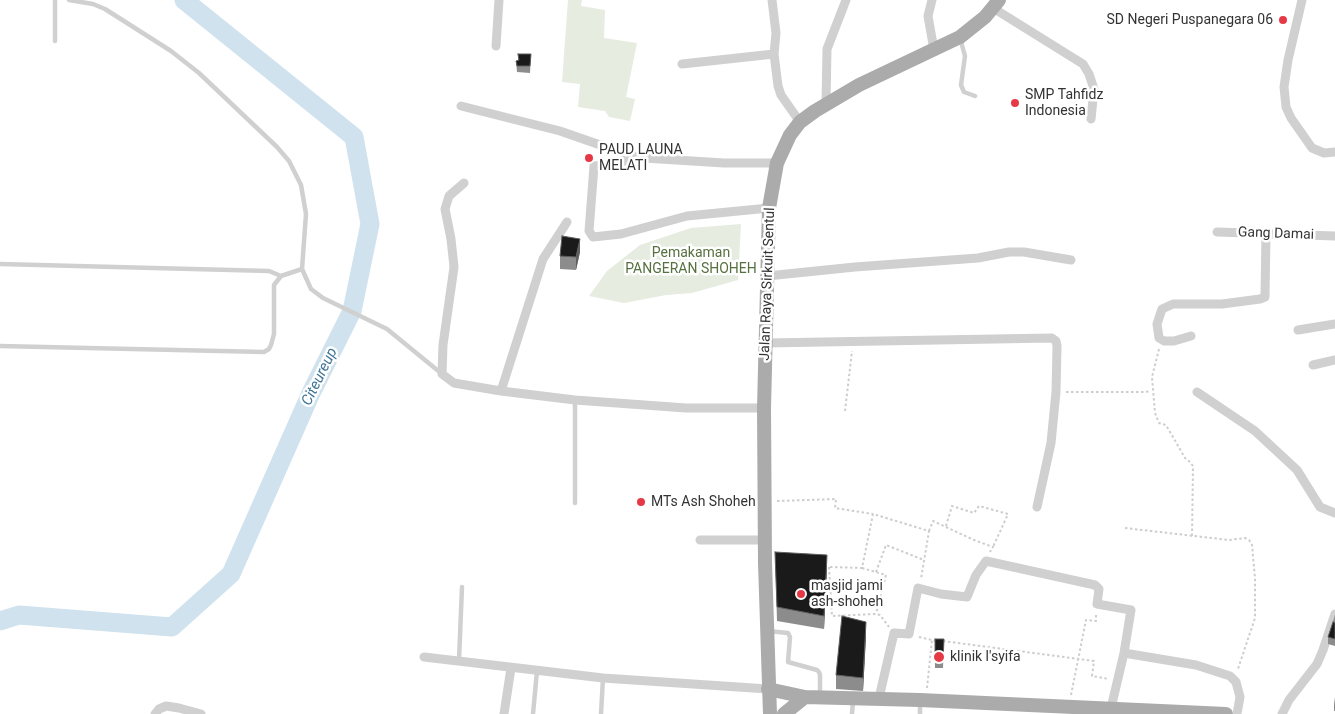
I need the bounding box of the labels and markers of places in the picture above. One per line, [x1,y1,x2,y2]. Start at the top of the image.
place label: SD Negeri Puspanegara 06 [1107,12,1273,28]
marker: SD Negeri Puspanegara 06 [1277,14,1289,26]
place label: SMP Tahfidz Indonesia [1025,87,1103,120]
marker: SMP Tahfidz Indonesia [1009,97,1021,109]
place label: PAUD LAUNA MELATI [599,142,683,174]
marker: PAUD LAUNA MELATI [583,152,595,164]
place label: MTs Ash Shoheh [651,494,756,510]
marker: MTs Ash Shoheh [635,496,647,508]
place label: masjid jami ash-shoheh [811,578,883,610]
marker: masjid jami ash-shoheh [795,588,807,600]
place label: klinik l'syifa [950,649,1021,665]
marker: klinik l'syifa [932,650,946,664]

